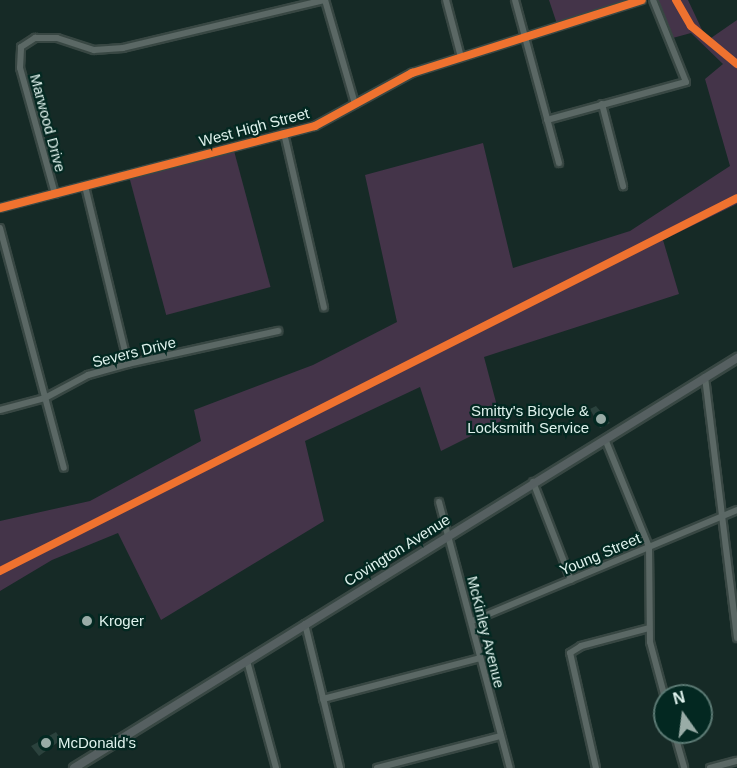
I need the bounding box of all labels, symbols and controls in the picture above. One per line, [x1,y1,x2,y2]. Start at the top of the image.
street label: Marwood Drive [26,72,70,174]
street label: West High Street [197,104,311,150]
street label: Severs Drive [90,333,178,371]
place label: Smitty's Bicycle & Locksmith Service [467,401,589,436]
marker: Smitty's Bicycle & Locksmith Service [594,412,608,426]
street label: Covington Avenue [340,510,454,590]
street label: Young Street [557,529,643,579]
street label: McKinley Avenue [463,574,509,690]
place label: Kroger [99,612,144,630]
marker: Kroger [80,614,94,628]
north arrow [653,684,713,744]
text: N [671,688,687,708]
place label: McDonald's [58,734,136,752]
marker: McDonald's [39,736,53,750]

